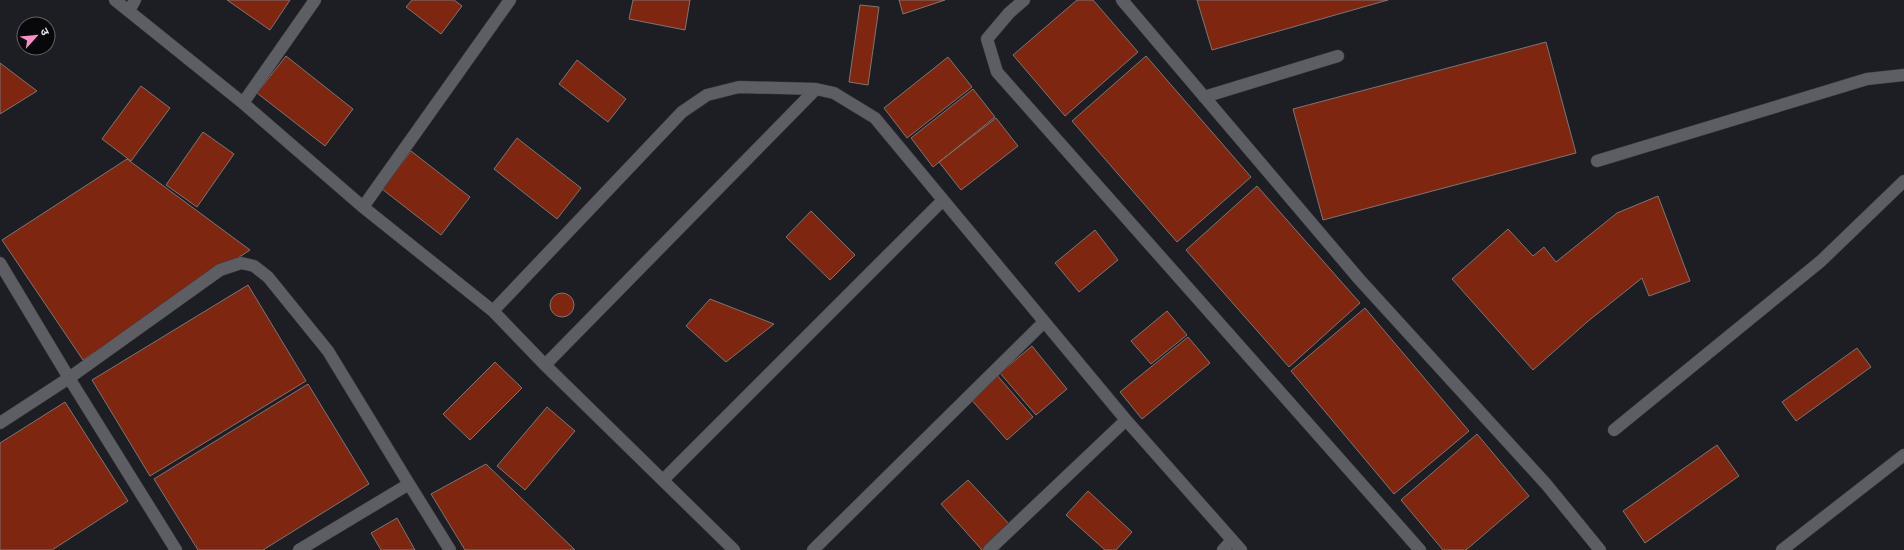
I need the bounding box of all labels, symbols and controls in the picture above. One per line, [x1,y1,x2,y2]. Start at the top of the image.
north arrow [16,16,56,56]
text: उ [37,26,52,38]

